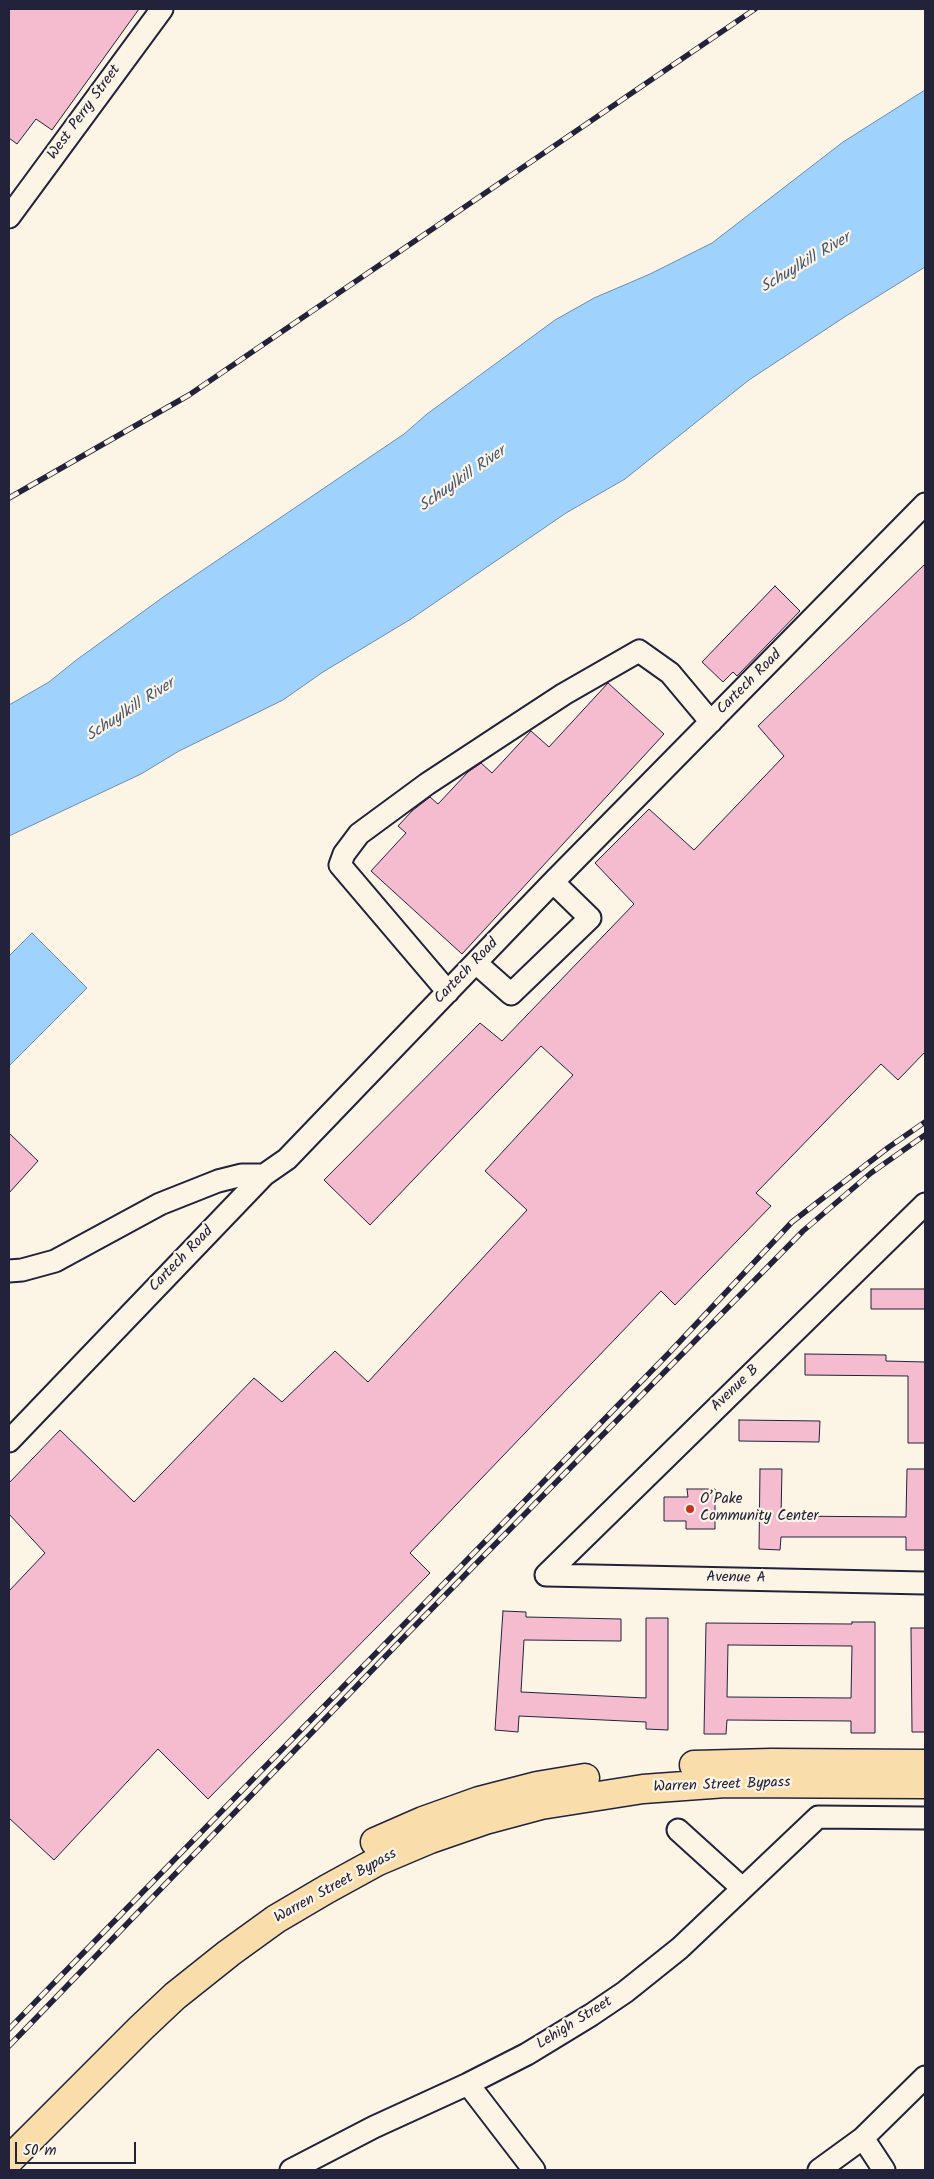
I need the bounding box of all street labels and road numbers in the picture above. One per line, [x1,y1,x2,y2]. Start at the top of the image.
street label: West Perry Street [45,62,125,164]
street label: Cartech Road [714,647,786,719]
street label: Cartech Road [431,935,503,1009]
street label: Cartech Road [146,1223,218,1297]
street label: Avenue B [708,1362,764,1416]
street label: Avenue A [706,1569,766,1589]
street label: Warren Street Bypass [653,1775,791,1797]
street label: Warren Street Bypass [272,1846,400,1928]
street label: Lehigh Street [534,1994,616,2054]

